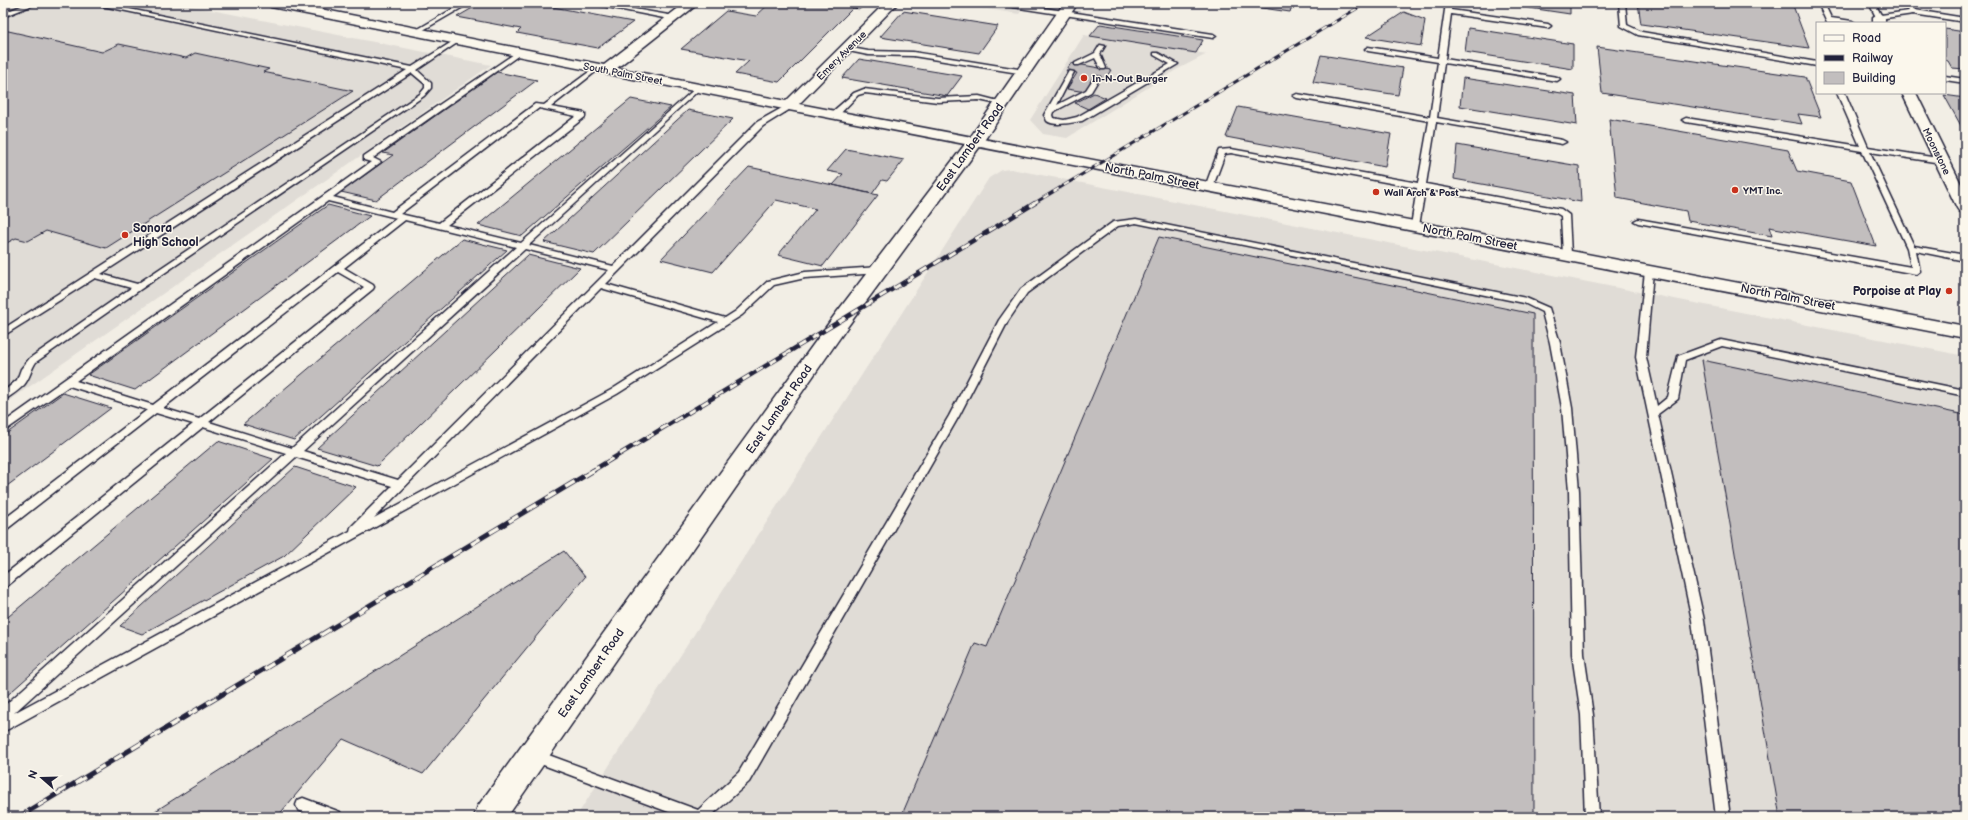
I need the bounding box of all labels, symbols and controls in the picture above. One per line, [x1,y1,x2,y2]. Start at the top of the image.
legend [1816,22,1946,94]
street label: Emery Avenue [814,28,869,83]
text: Road [1852,31,1881,46]
text: Railway [1852,51,1894,66]
street label: South Palm Street [582,60,663,88]
text: Building [1852,71,1896,86]
marker: In-N-Out Burger [1079,73,1089,83]
place label: In-N-Out Burger [1092,73,1168,85]
street label: East Lambert Road [933,100,1007,194]
street label: Moonstone [1920,126,1953,177]
street label: North Palm Street [1103,160,1201,193]
marker: YMT Inc. [1730,185,1740,195]
place label: YMT Inc. [1743,185,1782,197]
marker: Wall Arch & Post [1371,187,1381,197]
place label: Wall Arch & Post [1384,187,1459,199]
place label: Sonora High School [133,221,199,250]
street label: North Palm Street [1421,221,1519,254]
marker: Sonora High School [120,230,130,240]
street label: North Palm Street [1739,281,1837,314]
place label: Porpoise at Play [1853,284,1942,299]
marker: Porpoise at Play [1944,286,1954,296]
street label: East Lambert Road [743,362,816,457]
street label: East Lambert Road [555,626,628,721]
north arrow [22,758,62,798]
text: N [26,769,41,781]

